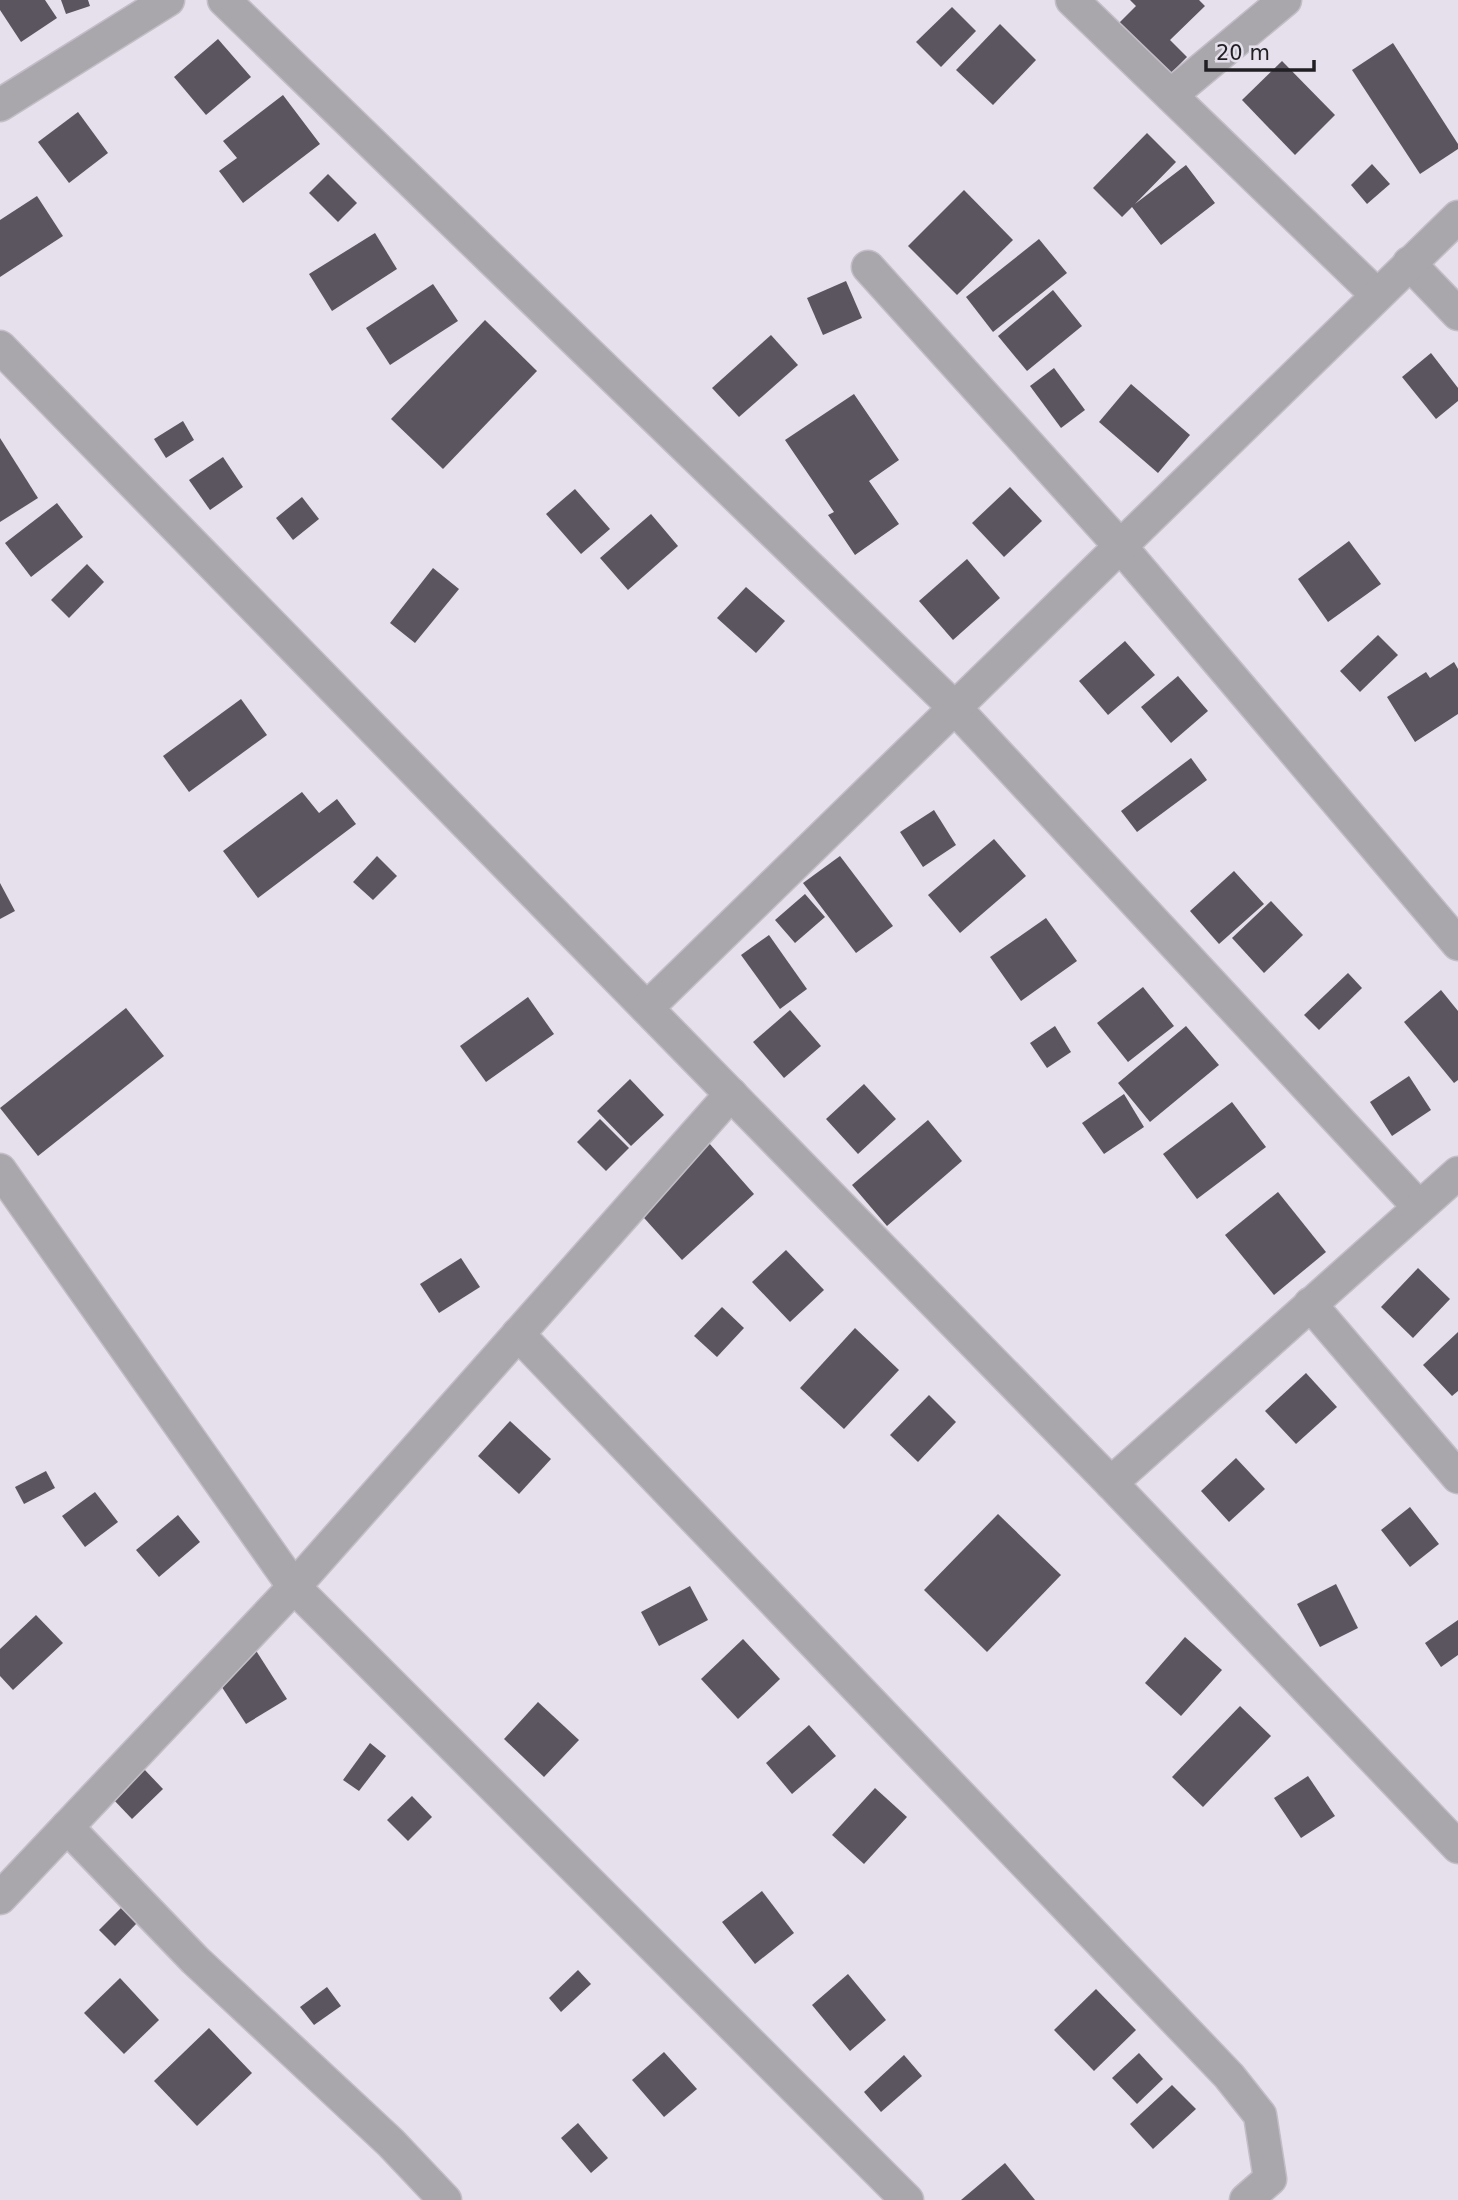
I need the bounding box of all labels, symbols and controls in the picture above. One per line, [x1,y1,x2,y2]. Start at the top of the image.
scale bar [1206,28,1314,72]
text: 20 m [1216,41,1270,65]

